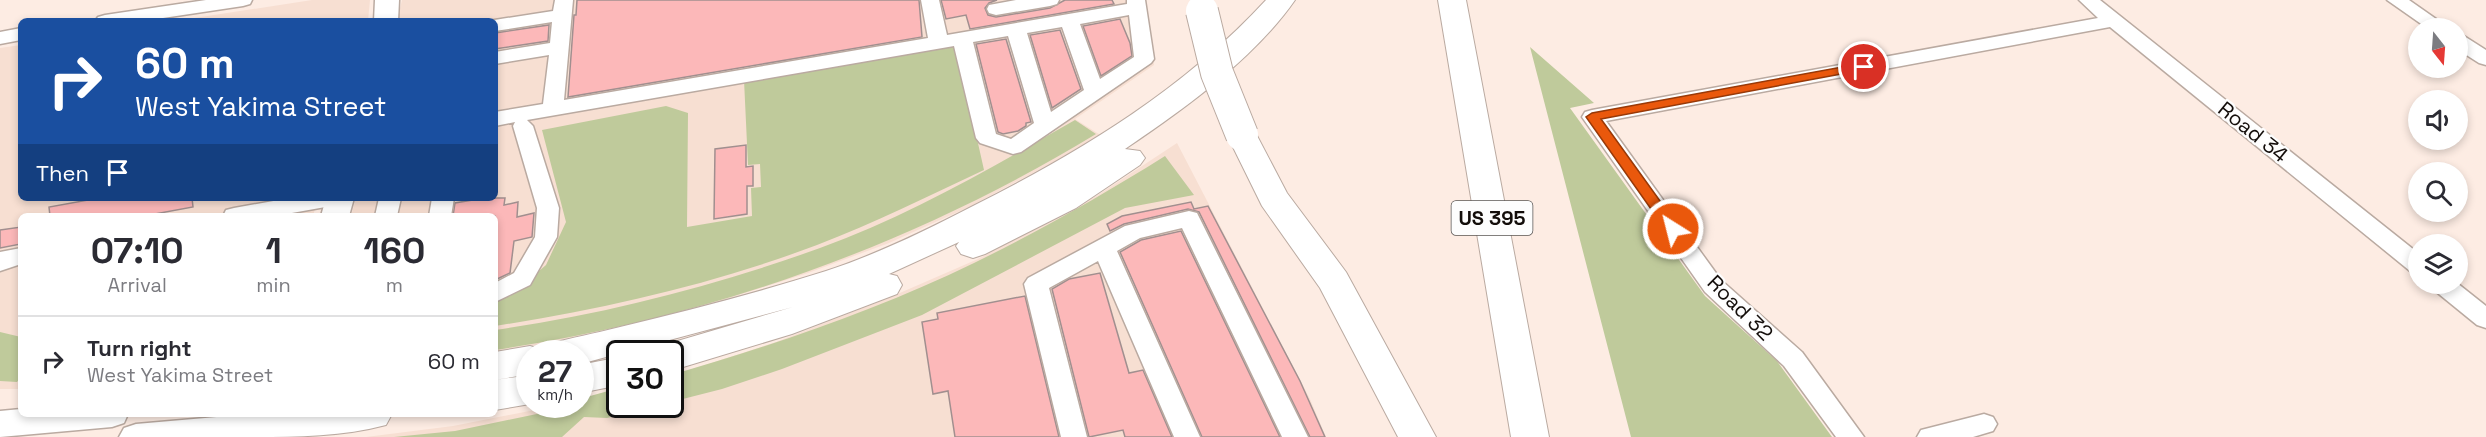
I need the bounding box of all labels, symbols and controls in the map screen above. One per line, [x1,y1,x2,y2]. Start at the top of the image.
north arrow [2408,18,2468,78]
map controls [2408,18,2468,294]
text: 60 m [135,37,235,90]
pin [1838,41,1889,92]
icon: right [36,42,114,120]
icon: arrive [1847,50,1880,83]
text: West Yakima Street [135,89,386,124]
button: sound [2408,90,2468,150]
street label: Road 34 [2213,95,2294,168]
icon: arrive [101,156,134,189]
text: Then [36,159,89,187]
button: search [2408,162,2468,222]
position arrow [1641,197,1705,261]
road number: US 395 [1452,201,1532,235]
text: 07:10 [91,228,184,274]
text: 1 [265,228,282,274]
text: 160 [363,228,425,274]
button: layers [2408,234,2468,294]
street label: Road 32 [1702,269,1779,346]
text: Arrival [107,272,167,298]
text: min [256,272,291,298]
text: m [386,272,403,298]
text: Turn right [87,334,192,362]
speed limit sign: 30 [606,340,684,418]
icon: right [36,345,69,378]
text: 60 m [428,347,480,375]
text: 27 [538,352,572,391]
text: West Yakima Street [87,362,273,388]
text: km/h [537,385,573,404]

